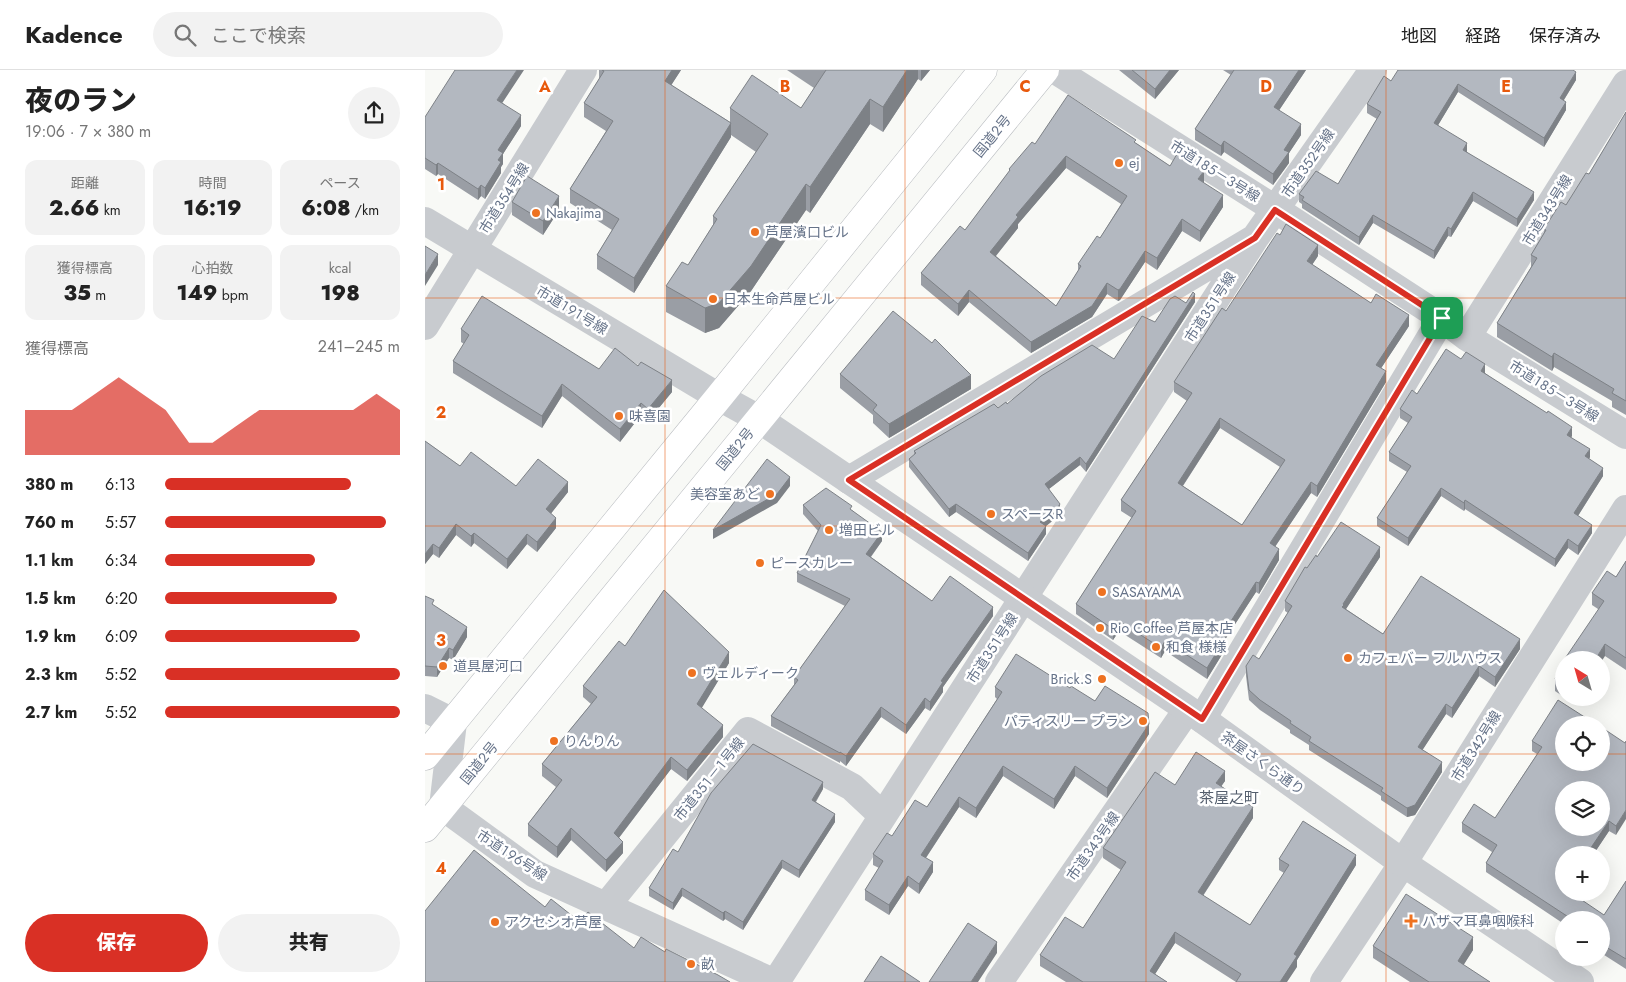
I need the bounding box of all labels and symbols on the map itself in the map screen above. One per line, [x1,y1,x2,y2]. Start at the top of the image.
text: A [538,75,551,98]
text: B [780,75,790,98]
text: C [1019,75,1031,98]
text: D [1260,75,1272,98]
text: E [1501,75,1511,98]
street label: 国道2号 [969,110,1015,162]
street label: 市道３５２号線 [1277,124,1339,202]
street label: 市道１８５－３号線 [1166,135,1264,207]
place label: ej [1129,153,1140,173]
marker: ej [1113,157,1125,169]
street label: 市道３５４号線 [474,159,534,237]
street label: 市道３４３号線 [1517,171,1577,249]
text: 1 [437,173,445,196]
place label: Nakajima [546,203,601,223]
marker: Nakajima [530,207,542,219]
place label: 芦屋濱口ビル [765,222,849,242]
marker: 芦屋濱口ビル [749,226,761,238]
street label: 市道３５１号線 [1180,268,1240,346]
street label: 市道１９１号線 [532,281,612,339]
place label: 日本生命芦屋ビル [723,289,835,309]
marker: 日本生命芦屋ビル [707,293,719,305]
pin [1421,297,1463,339]
street label: 市道１８５－３号線 [1505,355,1603,427]
text: 2 [436,401,446,424]
place label: 味喜園 [629,406,671,426]
marker: 味喜園 [613,410,625,422]
street label: 国道2号 [712,423,758,475]
place label: 美容室あど [690,484,760,504]
marker: 美容室あど [764,488,776,500]
place label: スペースR [1001,504,1063,524]
marker: スペースR [985,508,997,520]
place label: 増田ビル [839,520,895,540]
marker: 増田ビル [823,524,835,536]
place label: ピースカレー [770,553,853,573]
marker: ピースカレー [754,557,766,569]
place label: SASAYAMA [1112,582,1182,602]
marker: SASAYAMA [1096,586,1108,598]
street label: 市道３５１号線 [962,609,1022,687]
place label: Rio Coffee 芦屋本店 [1110,618,1233,638]
marker: Rio Coffee 芦屋本店 [1094,622,1106,634]
text: 3 [436,629,446,652]
place label: 和食 様様 [1166,637,1226,657]
marker: 和食 様様 [1150,641,1162,653]
place label: カフェバー フルハウス [1358,648,1502,668]
north arrow [1555,651,1610,706]
marker: カフェバー フルハウス [1342,652,1354,664]
place label: 道具屋河口 [453,656,523,676]
marker: 道具屋河口 [437,660,449,672]
place label: ヴェルディーク [702,663,799,683]
marker: ヴェルディーク [686,667,698,679]
place label: Brick.S [1051,669,1092,689]
marker: Brick.S [1096,673,1108,685]
street label: 市道３４２号線 [1446,707,1506,785]
place label: パティスリー プラン [1004,711,1133,731]
marker: パティスリー プラン [1137,715,1149,727]
street label: 茶屋さくら通り [1217,727,1309,799]
place label: りんりん [564,731,620,751]
street label: 市道３５１－１号線 [669,733,749,825]
marker: りんりん [548,735,560,747]
street label: 国道2号 [456,737,502,789]
district label: 茶屋之町 [1199,787,1259,809]
street label: 市道３４３号線 [1062,807,1124,885]
street label: 市道１９６号線 [473,825,551,885]
text: 4 [435,857,447,880]
place label: ハザマ耳鼻咽喉科 [1422,911,1534,931]
place label: アクセシオ芦屋 [505,912,602,932]
marker: ハザマ耳鼻咽喉科 [1404,914,1418,928]
marker: アクセシオ芦屋 [489,916,501,928]
place label: 畝 [701,954,715,974]
marker: 畝 [685,958,697,970]

